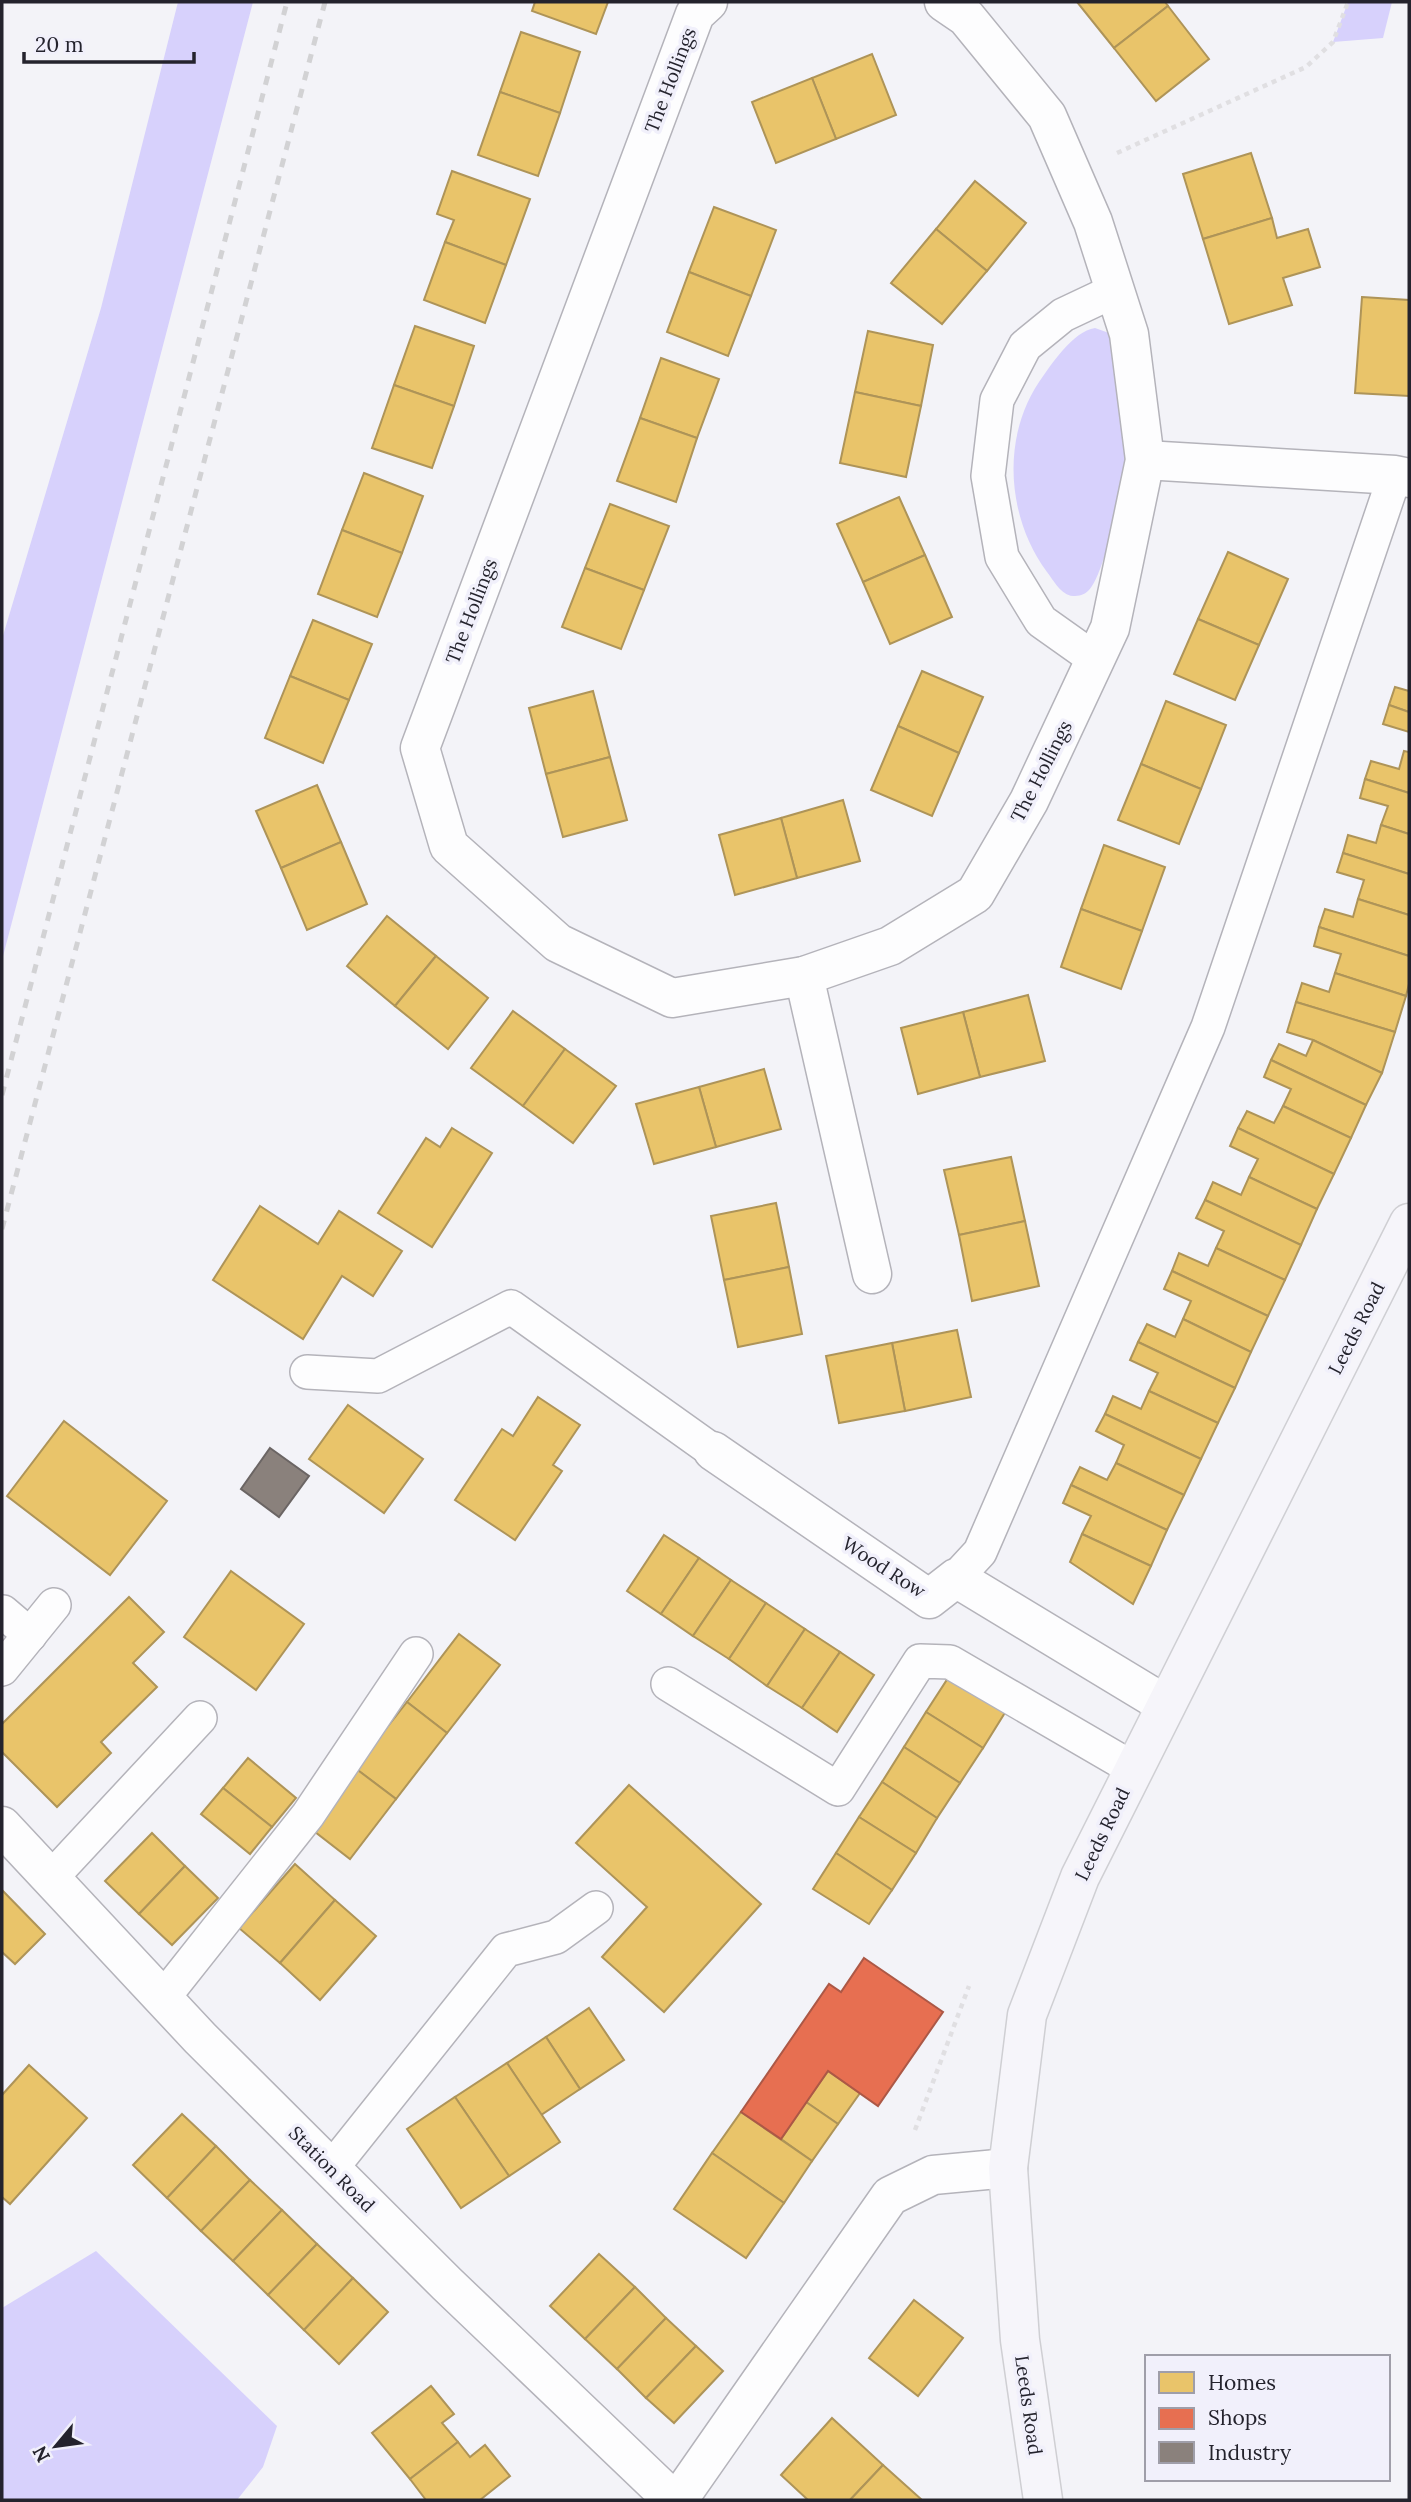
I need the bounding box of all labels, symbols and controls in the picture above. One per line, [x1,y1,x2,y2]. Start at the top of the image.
scale bar [24,21,194,65]
street label: The Hollings [639,24,701,136]
text: 20 m [35,31,84,58]
street label: The Hollings [440,555,502,667]
street label: The Hollings [1005,716,1077,826]
street label: Leeds Road [1322,1278,1390,1378]
street label: Wood Row [838,1531,931,1603]
street label: Leeds Road [1069,1784,1135,1884]
street label: Station Road [284,2121,380,2217]
street label: Leeds Road [1010,2354,1048,2456]
legend [1145,2355,1390,2481]
text: Homes [1208,2369,1276,2396]
text: Shops [1208,2404,1267,2431]
north arrow [21,2411,91,2481]
text: Industry [1208,2439,1291,2466]
text: N [27,2442,55,2466]

